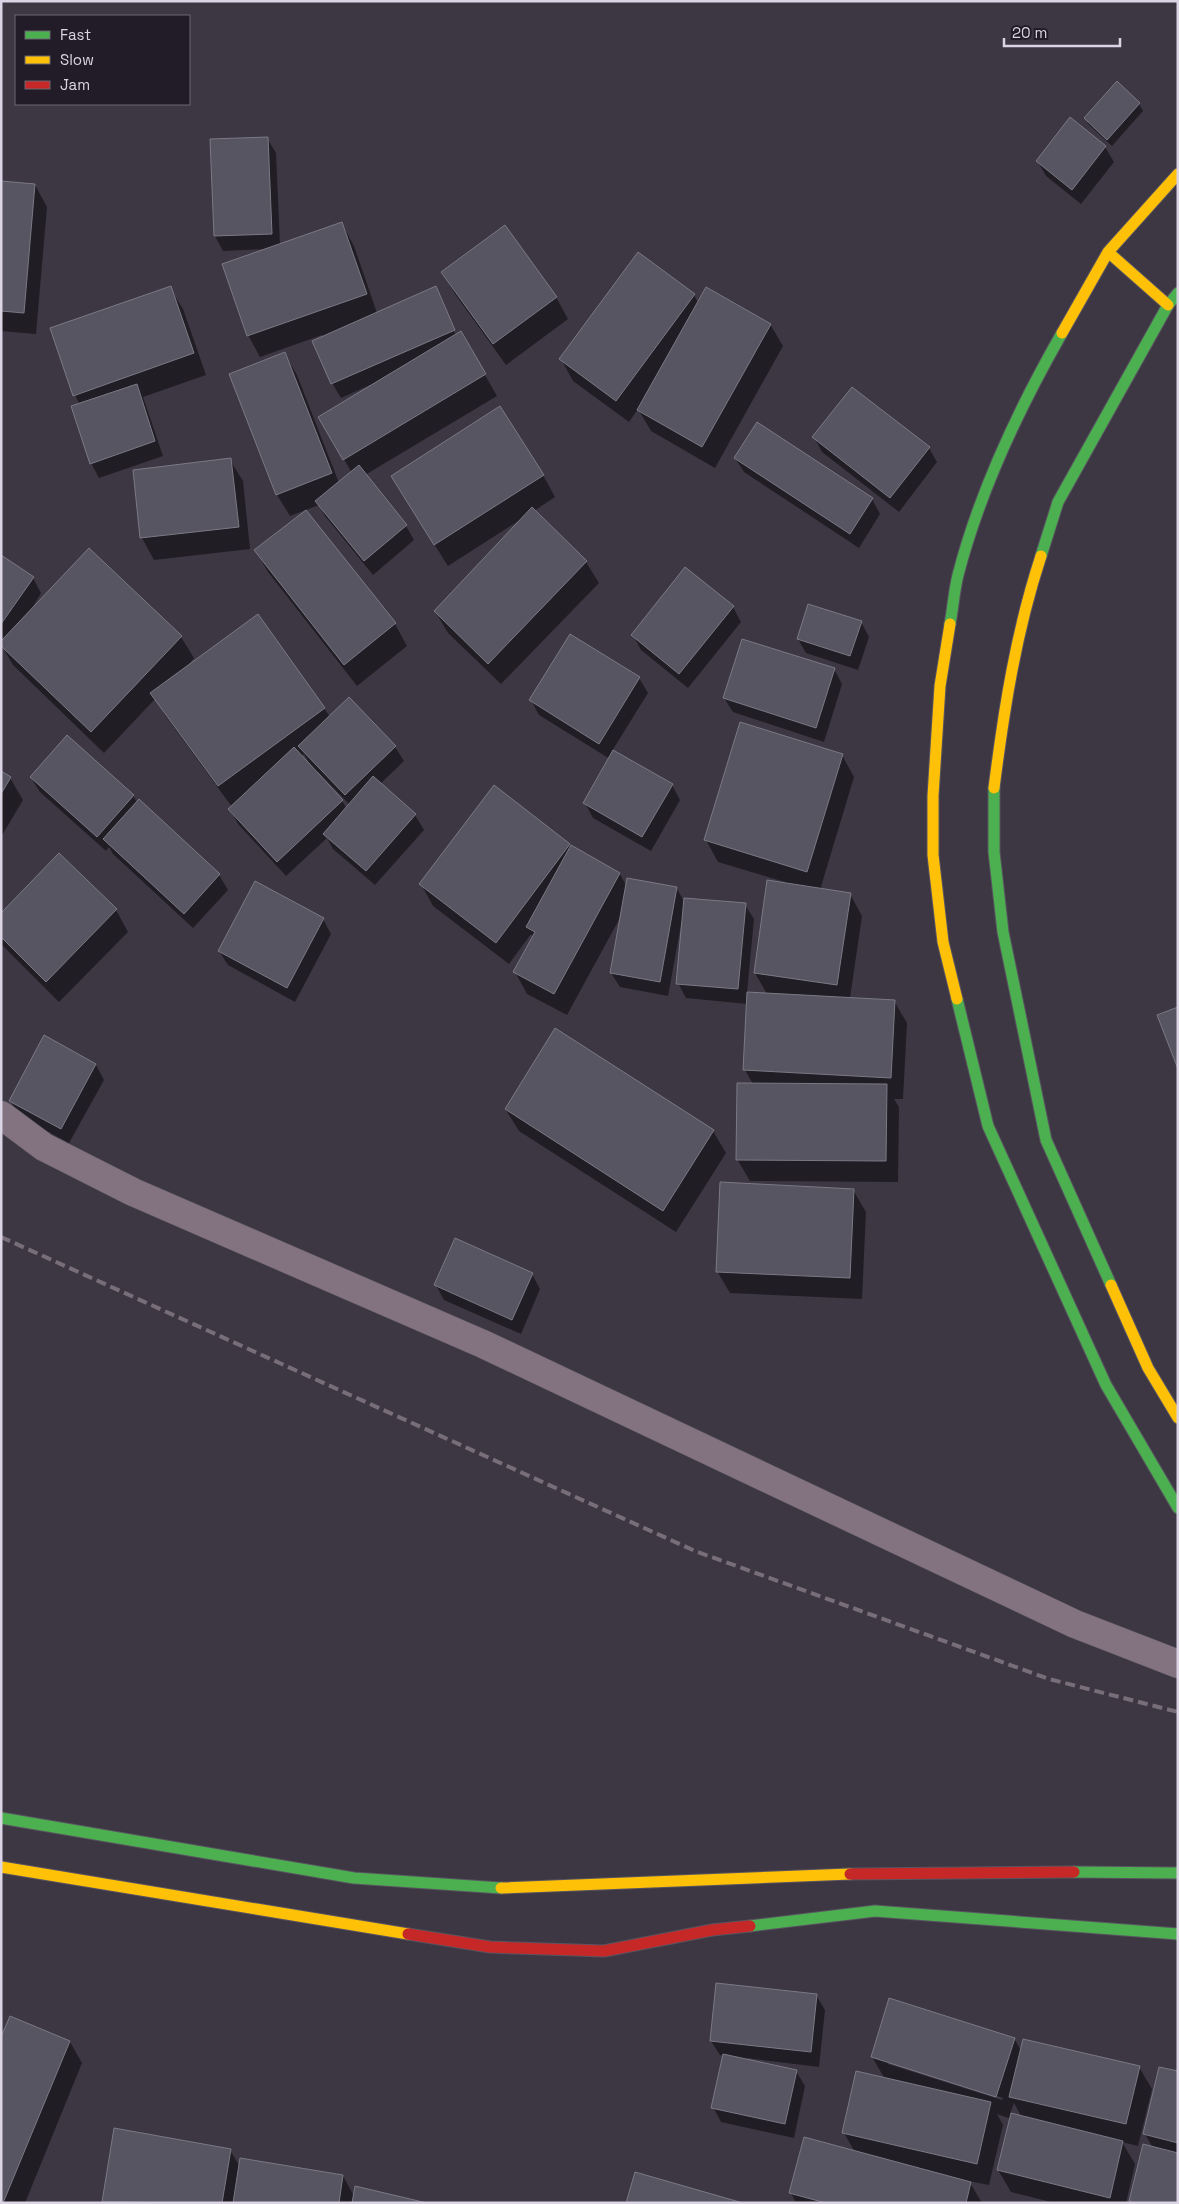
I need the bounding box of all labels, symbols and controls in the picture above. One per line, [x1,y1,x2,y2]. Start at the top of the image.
legend [15,15,190,105]
scale bar [1004,15,1120,47]
text: 20 m [1012,23,1047,42]
text: Fast [60,25,91,44]
text: Slow [60,50,94,69]
text: Jam [60,75,90,94]

